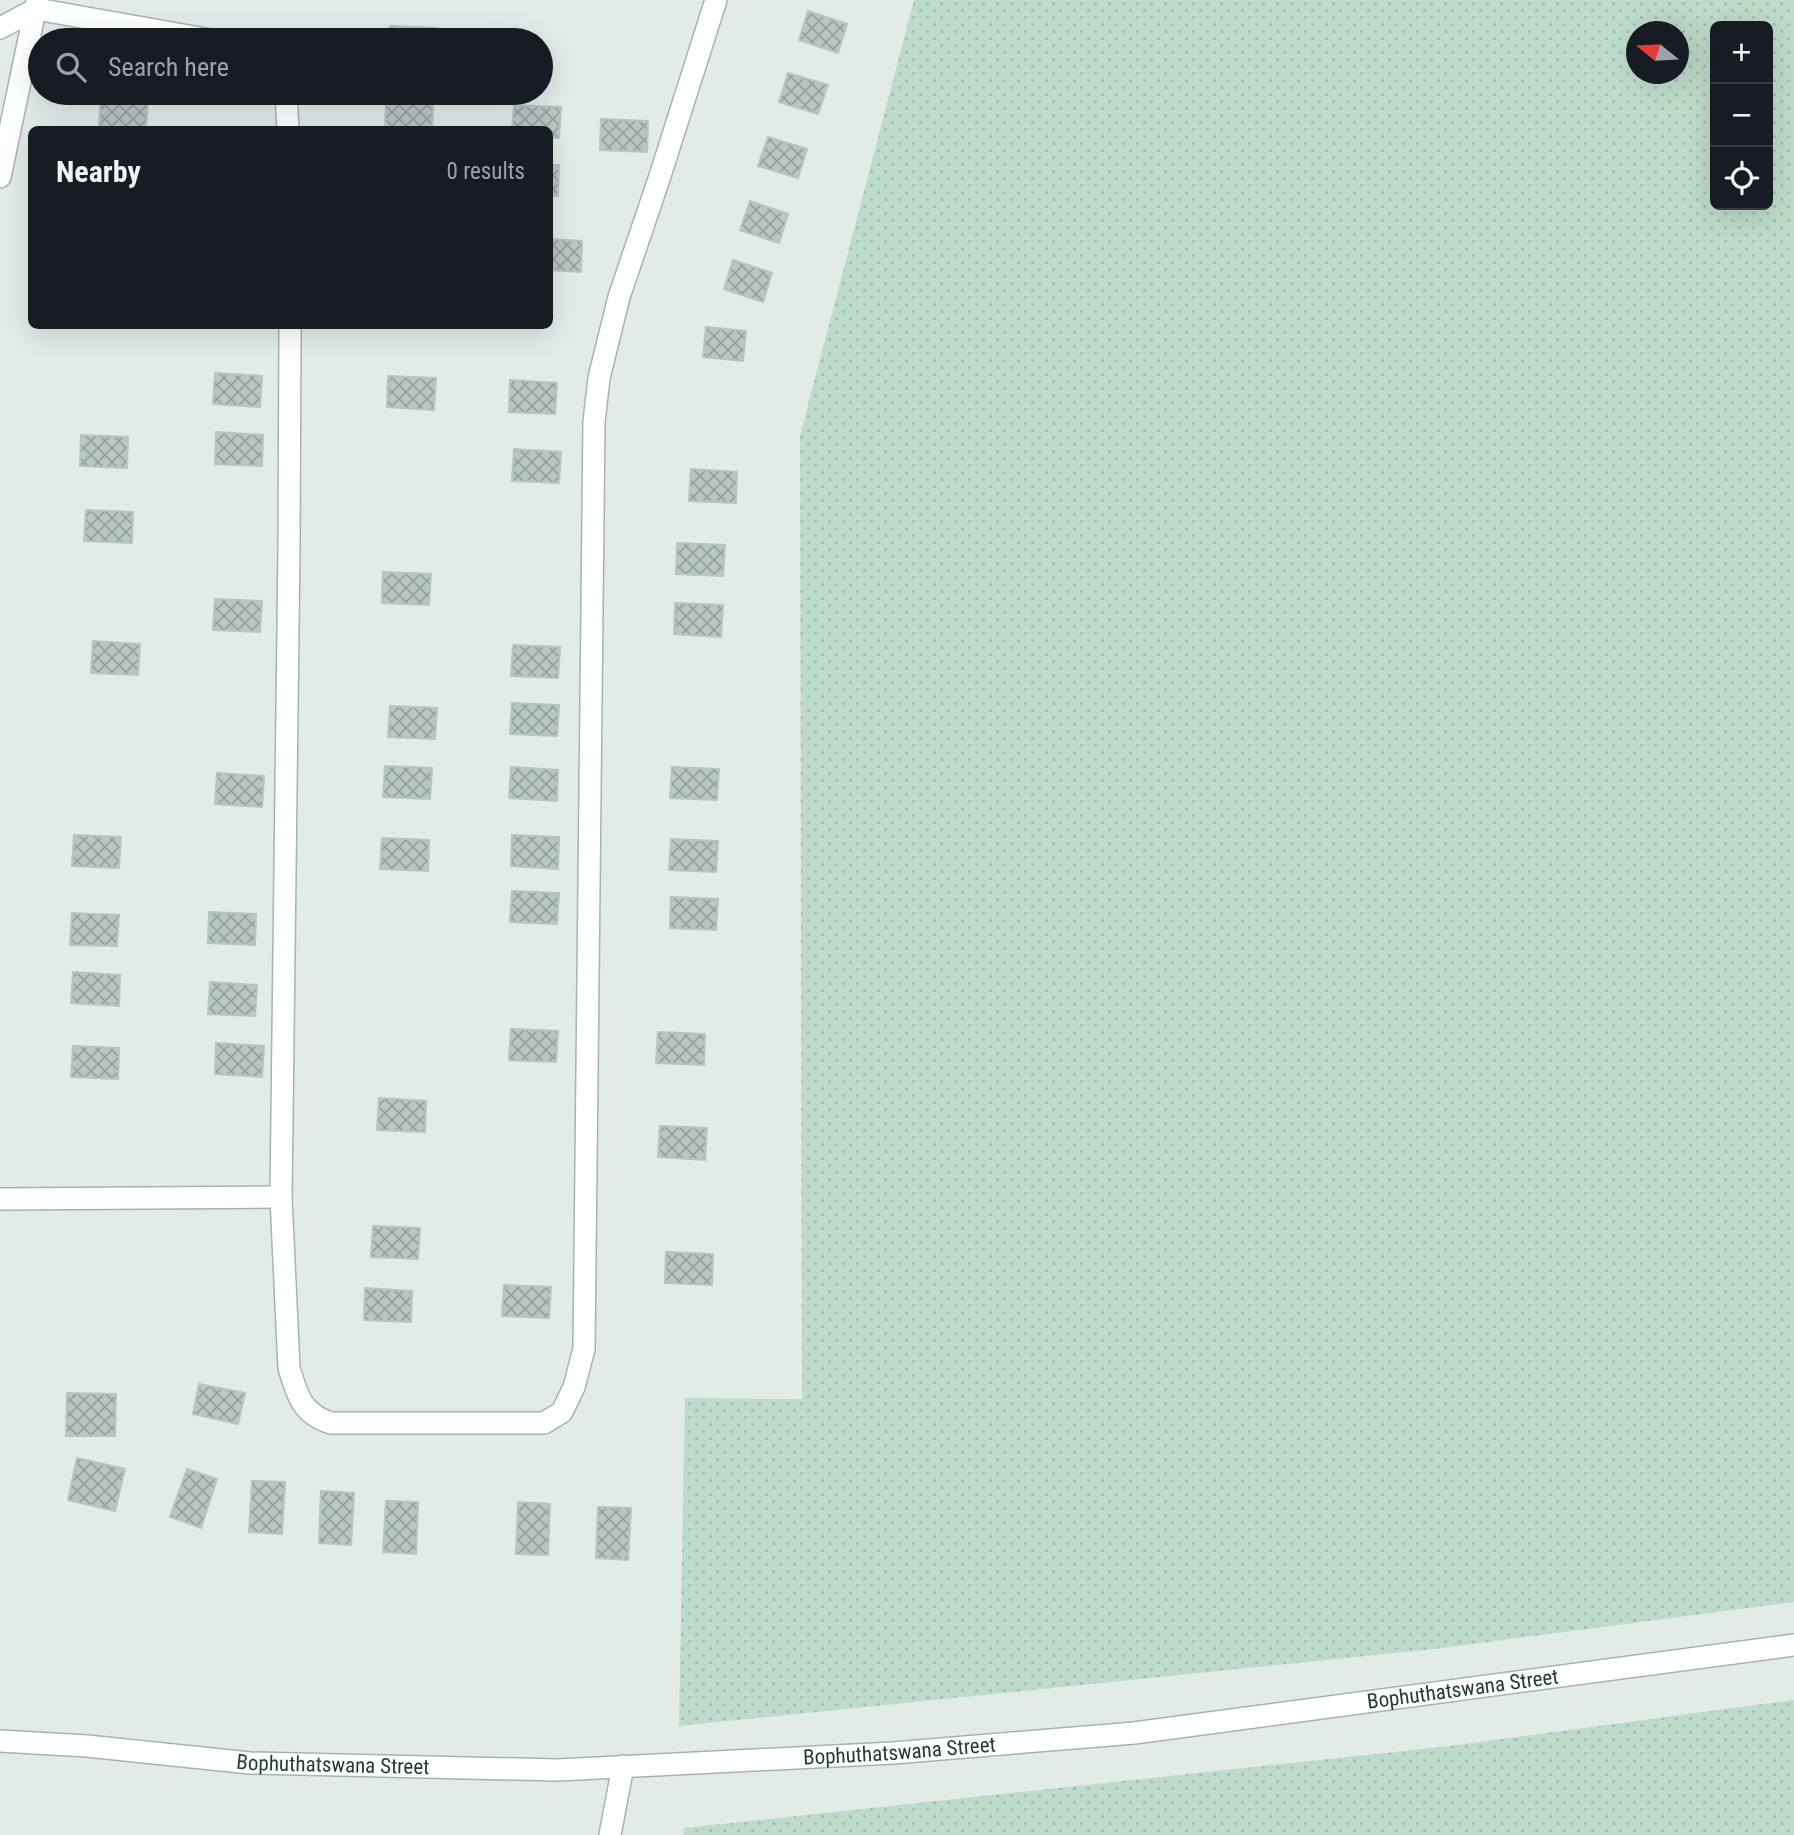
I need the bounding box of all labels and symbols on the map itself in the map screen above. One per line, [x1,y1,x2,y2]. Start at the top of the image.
north arrow [1626,21,1689,84]
street label: Bophuthatswana Street [1366,1665,1560,1714]
street label: Bophuthatswana Street [803,1733,997,1770]
street label: Bophuthatswana Street [235,1750,430,1779]

